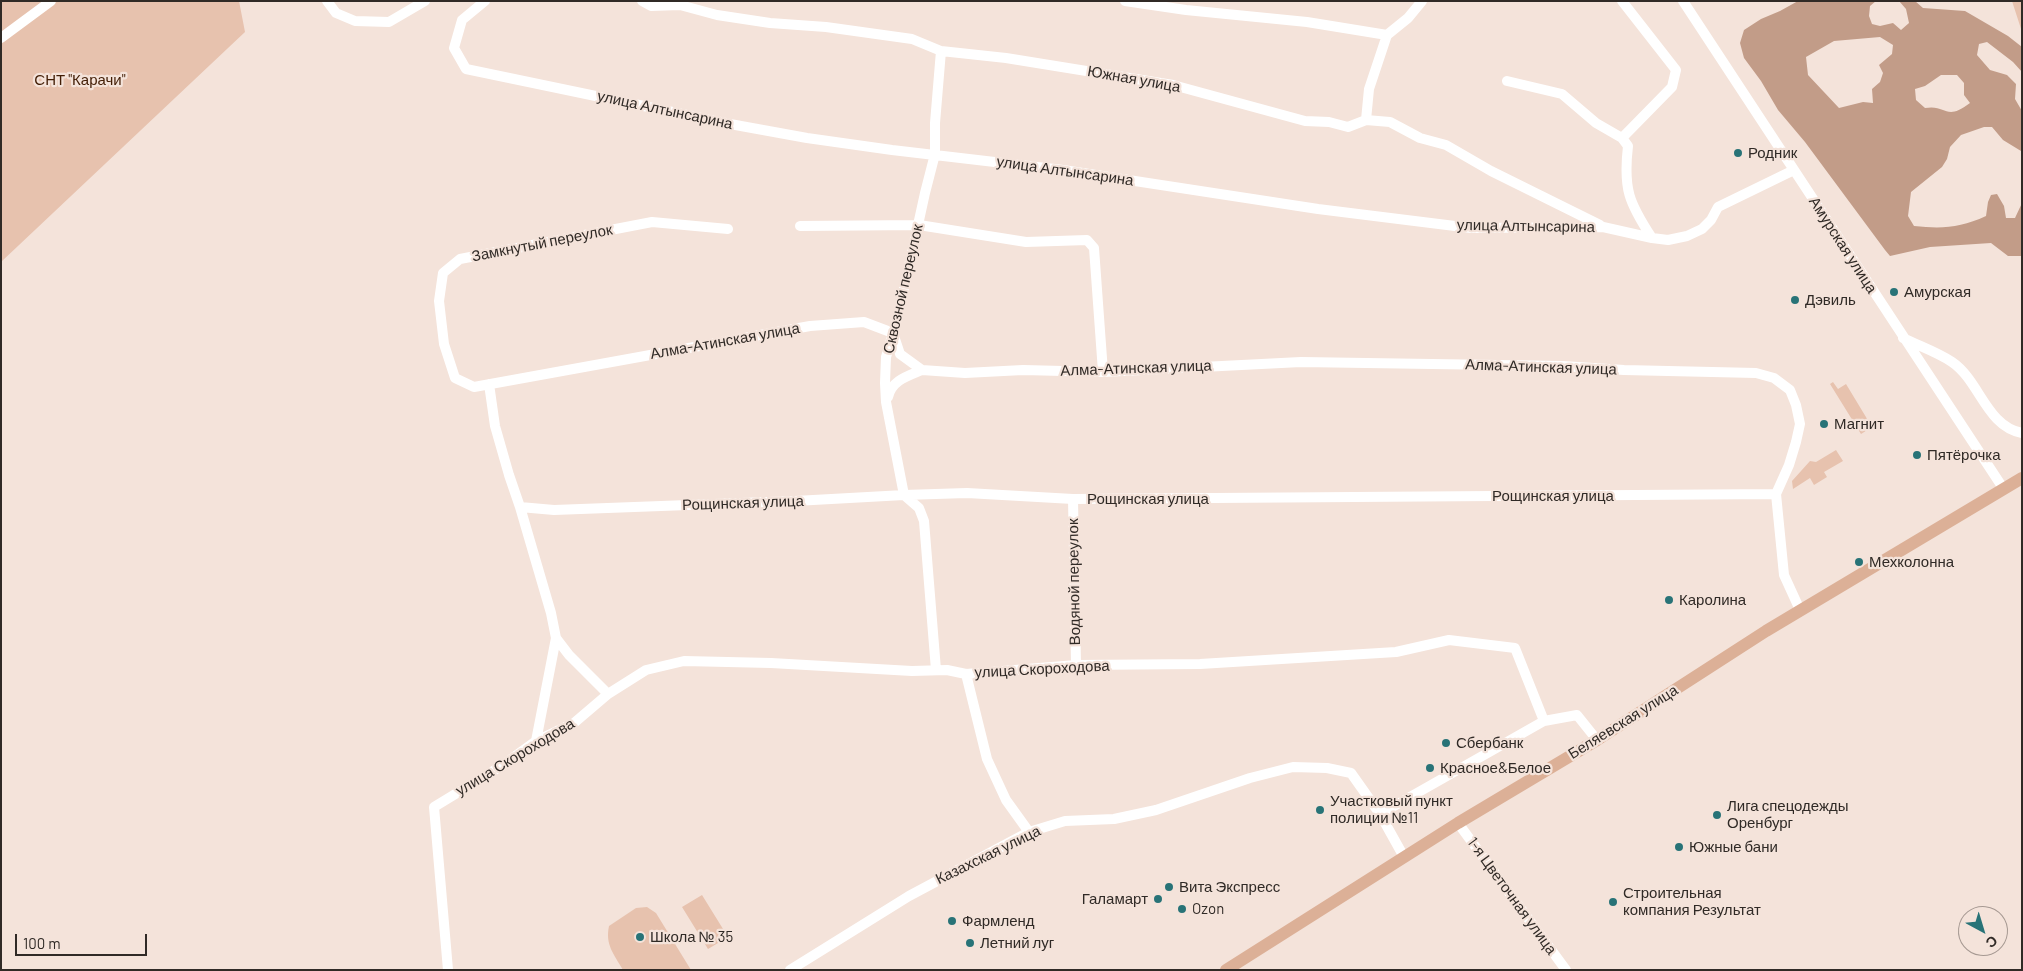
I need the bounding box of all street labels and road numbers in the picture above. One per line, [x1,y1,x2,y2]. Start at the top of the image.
street label: Южная улица [1086,62,1182,96]
street label: улица Алтынсарина [596,87,734,133]
street label: улица Алтынсарина [995,152,1135,190]
street label: Амурская улица [1805,193,1881,297]
street label: улица Алтынсарина [1457,216,1595,236]
street label: Замкнутый переулок [470,221,614,265]
street label: Сквозной переулок [879,223,927,355]
street label: Алма-Атинская улица [649,319,801,363]
street label: Алма-Атинская улица [1465,355,1617,379]
street label: Алма-Атинская улица [1060,356,1212,380]
street label: Рощинская улица [1492,487,1614,505]
street label: Рощинская улица [1087,490,1209,508]
street label: Рощинская улица [682,492,804,514]
street label: Водяной переулок [1064,518,1084,646]
street label: улица Скороходова [974,656,1110,682]
street label: Беляевская улица [1565,681,1681,763]
street label: улица Скороходова [452,714,578,800]
street label: Казахская улица [933,822,1043,888]
street label: 1-я Цветочная улица [1463,834,1561,958]

